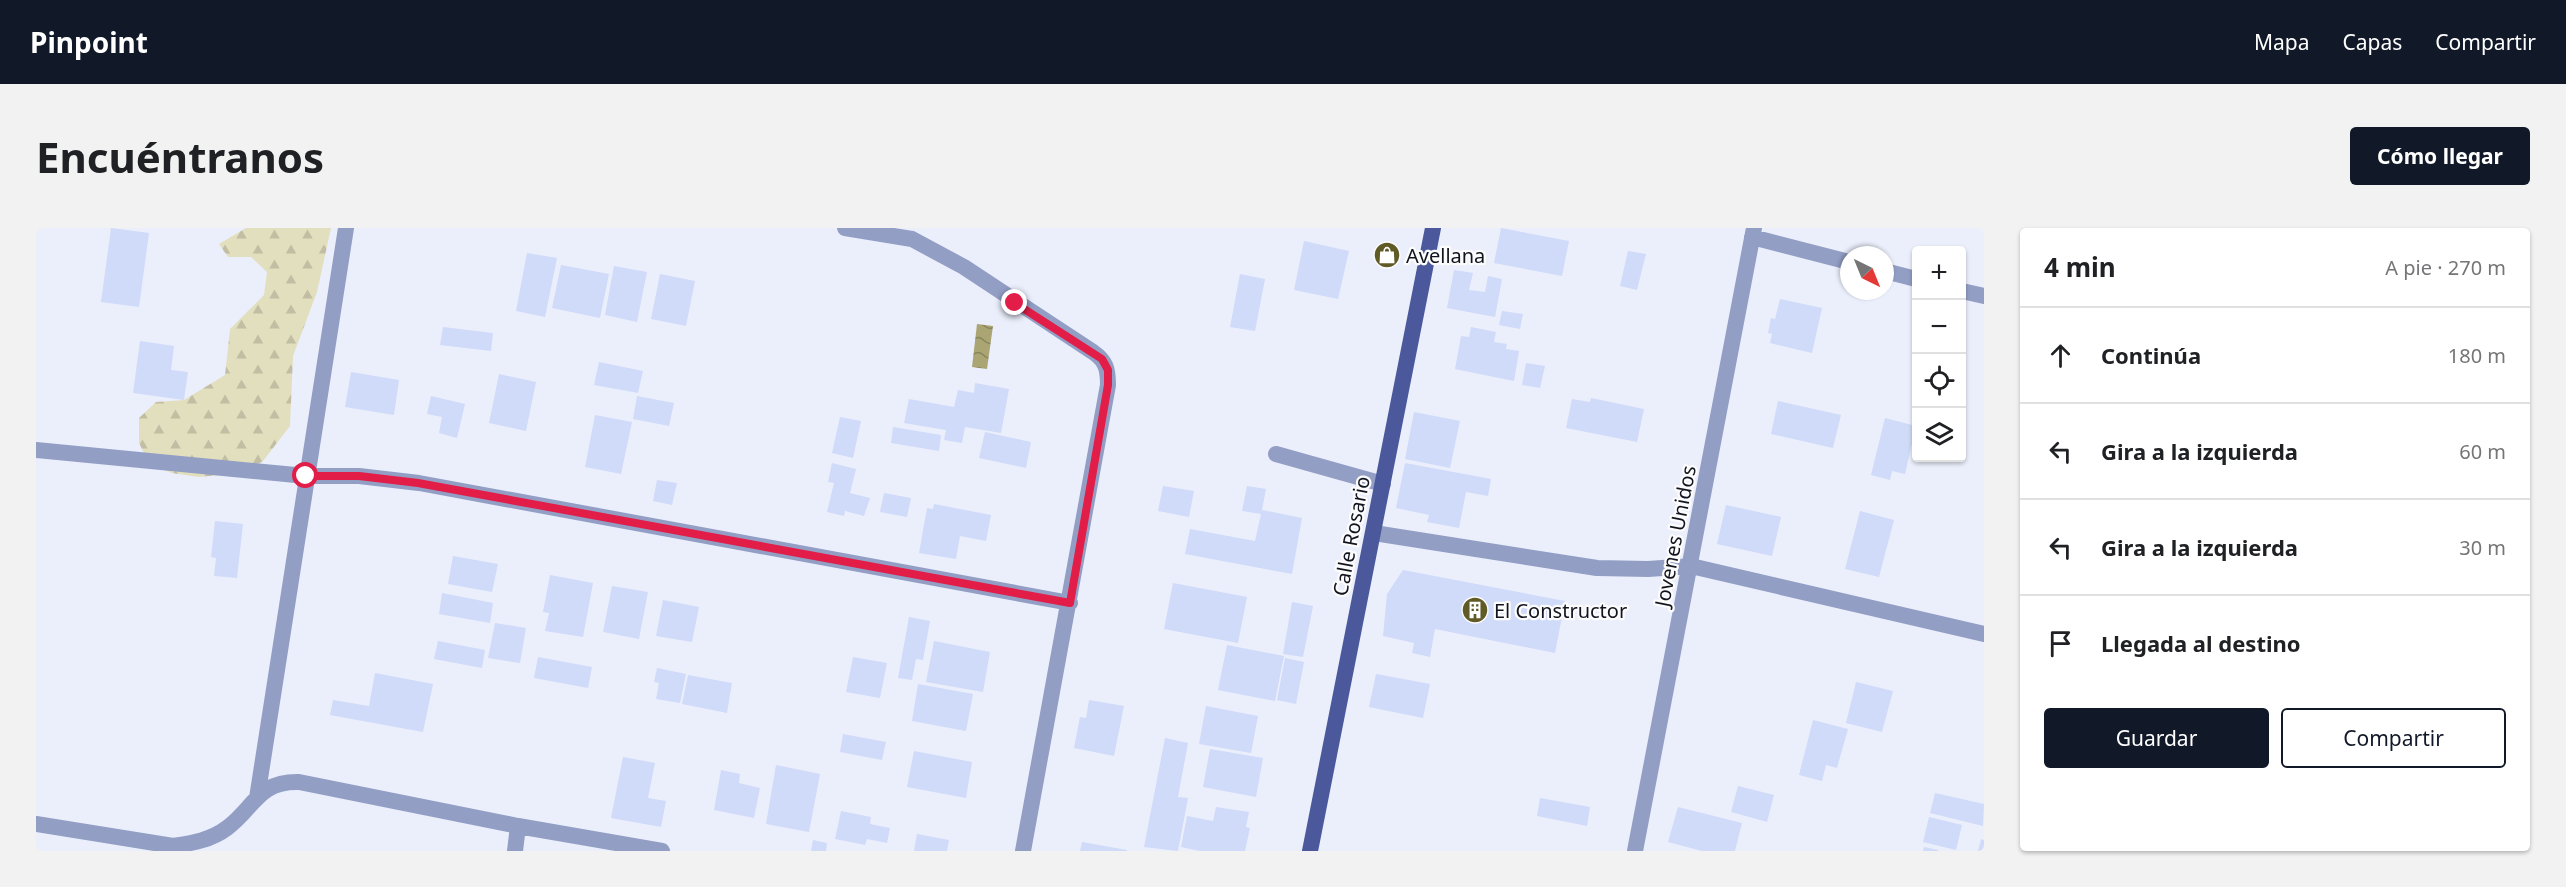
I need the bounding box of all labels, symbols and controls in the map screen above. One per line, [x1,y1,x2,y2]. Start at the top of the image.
text: Pinpoint [30,23,148,61]
text: Mapa [2254,28,2310,56]
text: Capas [2343,28,2402,56]
text: Compartir [2435,28,2536,56]
button: Cómo llegar [2350,127,2530,185]
text: Encuéntranos [36,128,324,185]
shop icon: Avellana [1372,240,1402,270]
place label: Avellana [1406,242,1485,269]
north arrow [1840,246,1894,300]
map controls [1912,246,1966,462]
button: + [1912,246,1966,300]
text: 4 min [2044,249,2116,285]
text: A pie · 270 m [2385,254,2506,281]
route end [1001,289,1027,315]
button: − [1912,300,1966,354]
icon: ahead [2044,339,2077,372]
text: Continúa [2101,340,2201,370]
text: 180 m [2448,342,2506,369]
button: locate [1912,354,1966,408]
button: layers [1912,408,1966,462]
icon: left [2044,435,2077,468]
text: Gira a la izquierda [2101,436,2298,466]
text: 60 m [2459,438,2506,465]
route start [292,462,318,488]
street label: Jovenes Unidos [1648,463,1702,611]
street label: Calle Rosario [1326,474,1376,598]
icon: left [2044,531,2077,564]
text: Gira a la izquierda [2101,532,2298,562]
text: 30 m [2459,534,2506,561]
building icon: El Constructor [1460,595,1490,625]
place label: El Constructor [1494,597,1627,624]
icon: arrive [2044,627,2077,660]
text: Llegada al destino [2101,628,2301,658]
button: Guardar [2044,708,2269,768]
button: Compartir [2281,708,2506,768]

